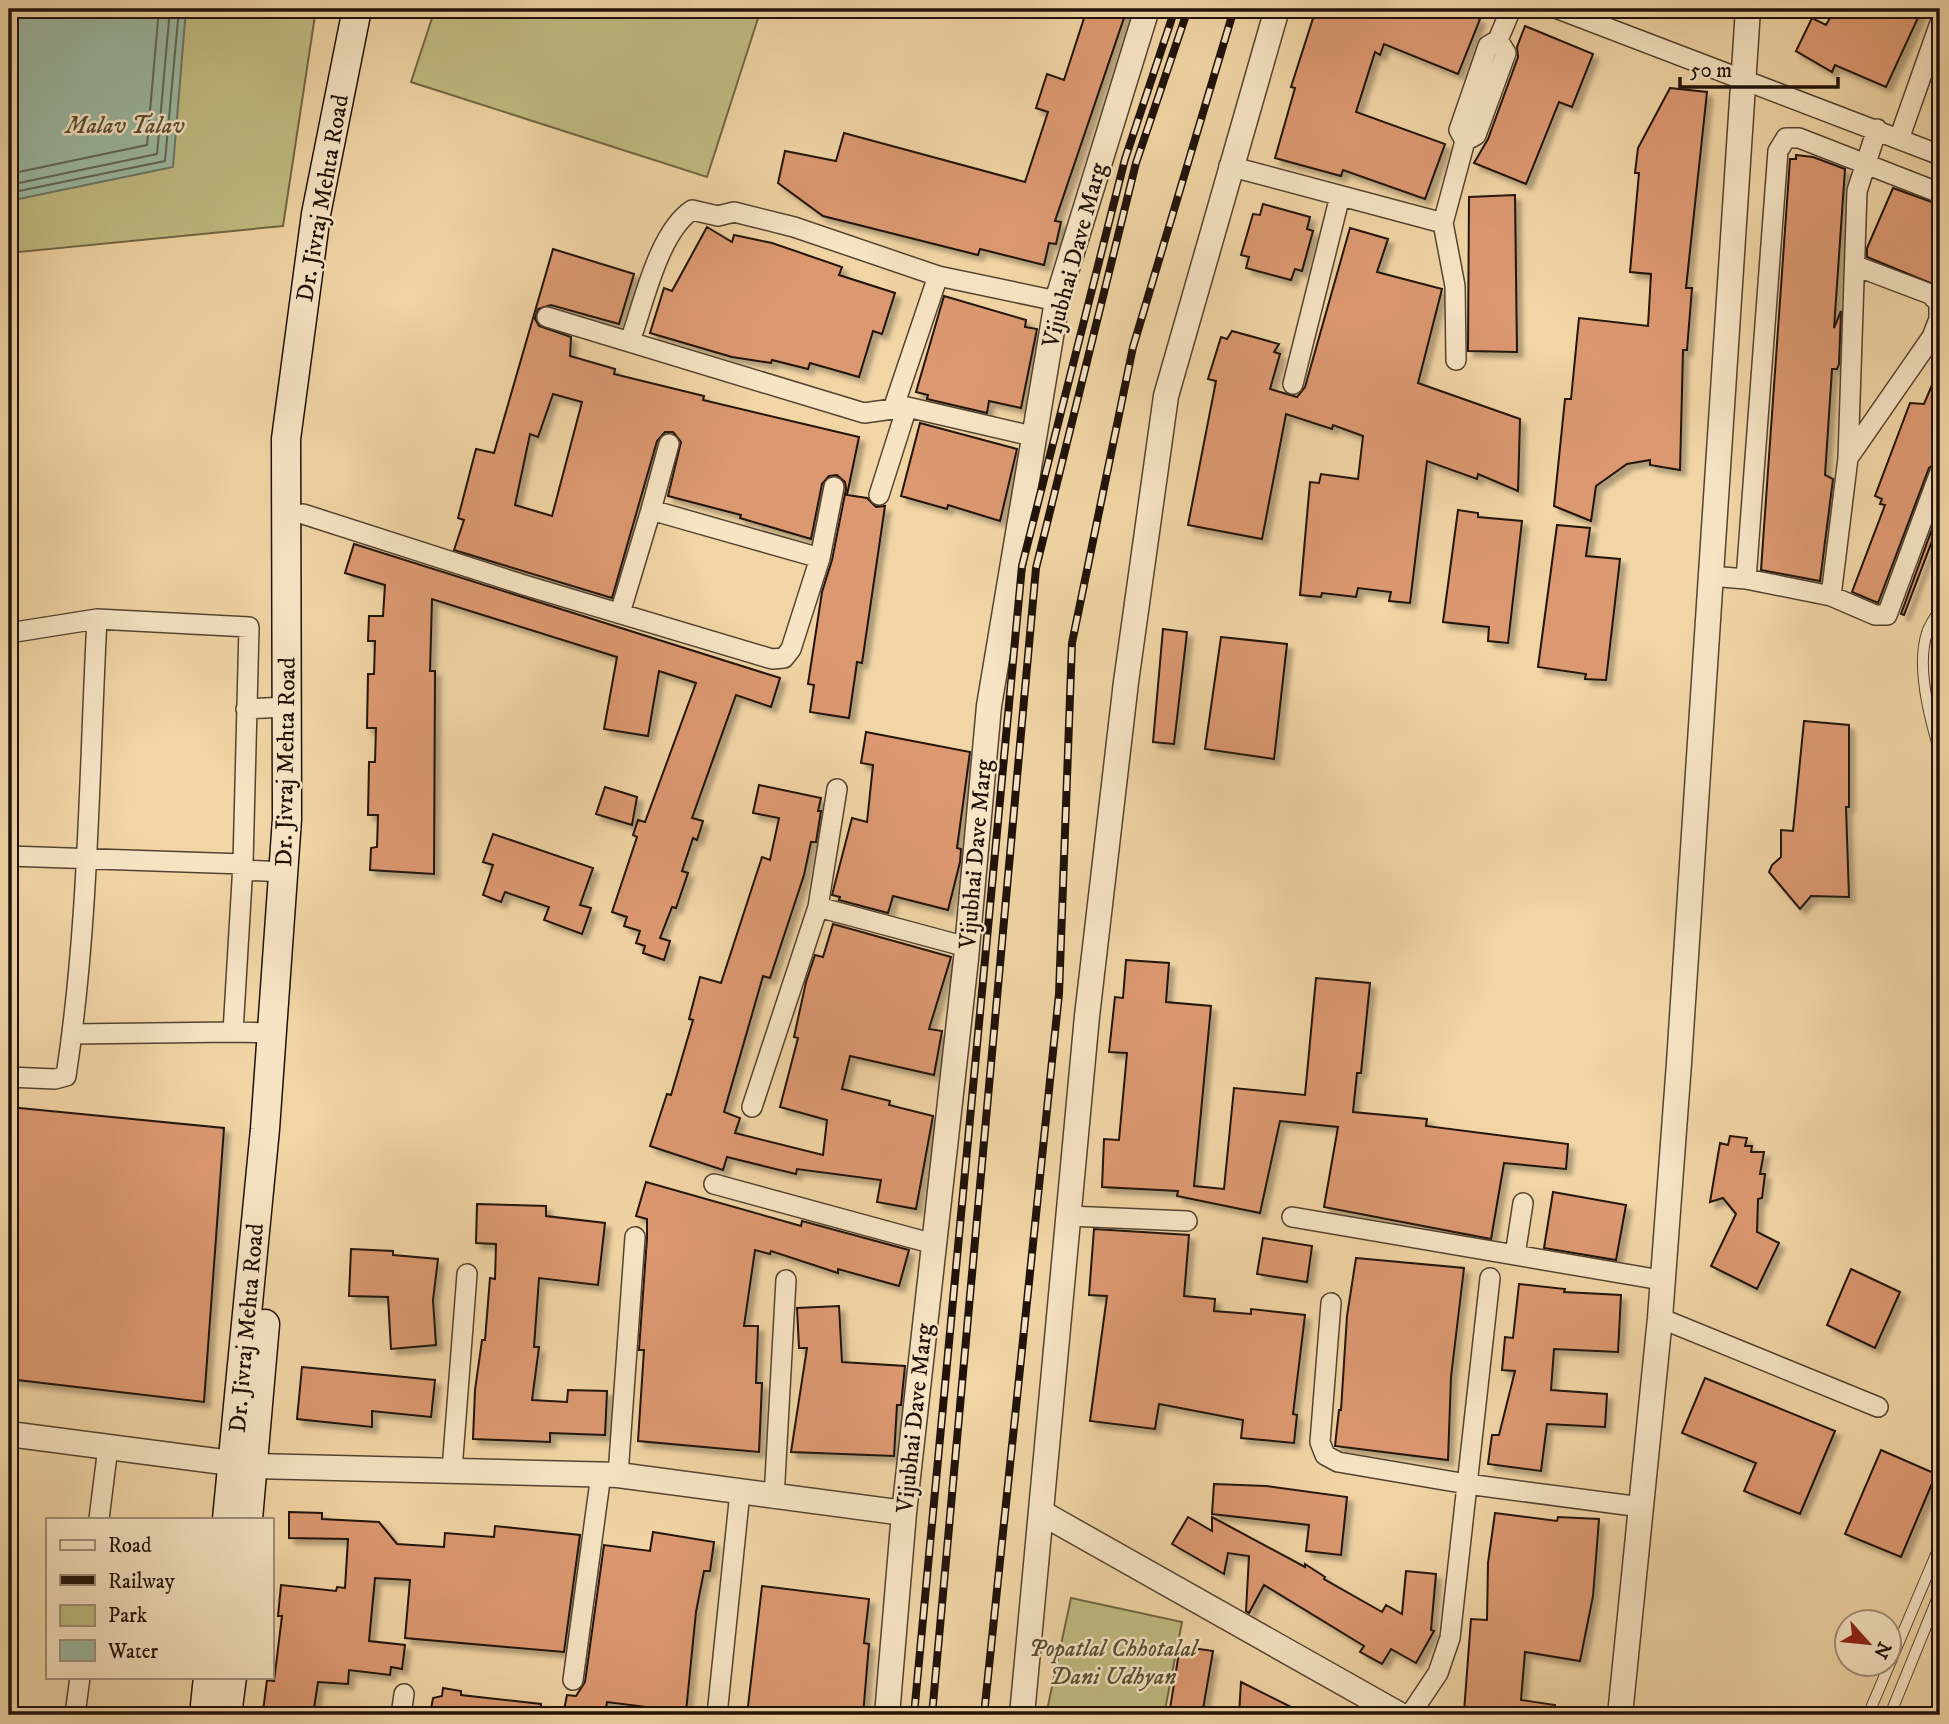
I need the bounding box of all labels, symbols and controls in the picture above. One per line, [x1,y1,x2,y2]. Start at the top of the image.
scale bar [1680,46,1837,90]
text: 50 m [1690,58,1732,84]
street label: Dr. Jivraj Mehta Road [290,92,356,304]
park label: Malav Talav [63,111,185,141]
street label: Vijubhai Dave Marg [1036,159,1114,352]
street label: Dr. Jivraj Mehta Road [269,657,303,867]
street label: Vijubhai Dave Marg [953,758,999,951]
street label: Dr. Jivraj Mehta Road [223,1222,271,1434]
street label: Vijubhai Dave Marg [890,1322,940,1515]
legend [46,1518,273,1678]
text: Road [108,1533,152,1559]
text: Railway [108,1569,176,1595]
text: Park [108,1603,148,1629]
north arrow [1834,1608,1904,1678]
park label: Popatlal Chhotalal Dani Udhyan [1029,1634,1200,1692]
text: N [1868,1638,1896,1663]
text: Water [107,1639,158,1665]

